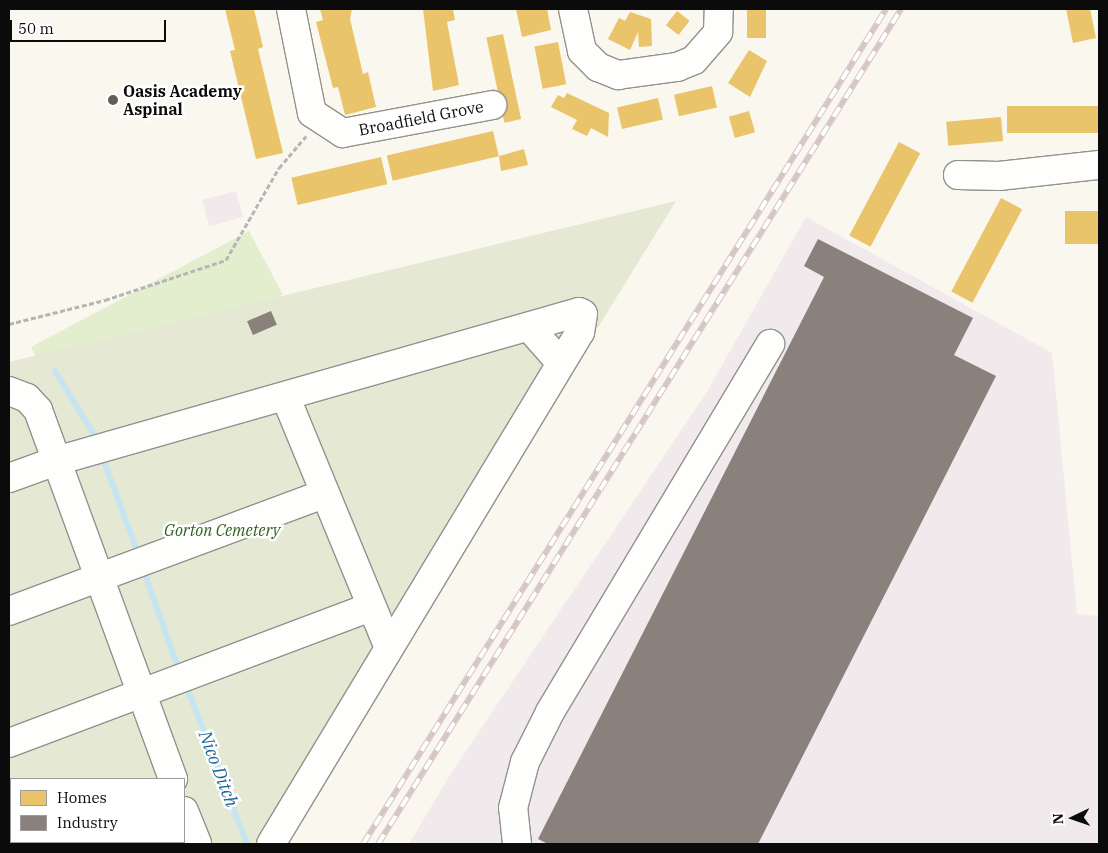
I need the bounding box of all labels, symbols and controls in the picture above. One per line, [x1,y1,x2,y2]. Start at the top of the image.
scale bar [12,10,169,42]
text: 50 m [18,19,54,38]
place label: Oasis Academy Aspinal [123,81,242,119]
marker: Oasis Academy Aspinal [107,94,119,106]
street label: Broadfield Grove [357,96,485,140]
park label: Gorton Cemetery [164,520,280,540]
water label: Nico Ditch [194,728,242,810]
legend [10,778,185,843]
text: Homes [57,788,107,807]
north arrow [1048,793,1098,843]
text: Industry [57,813,118,832]
text: N [1049,813,1067,825]

